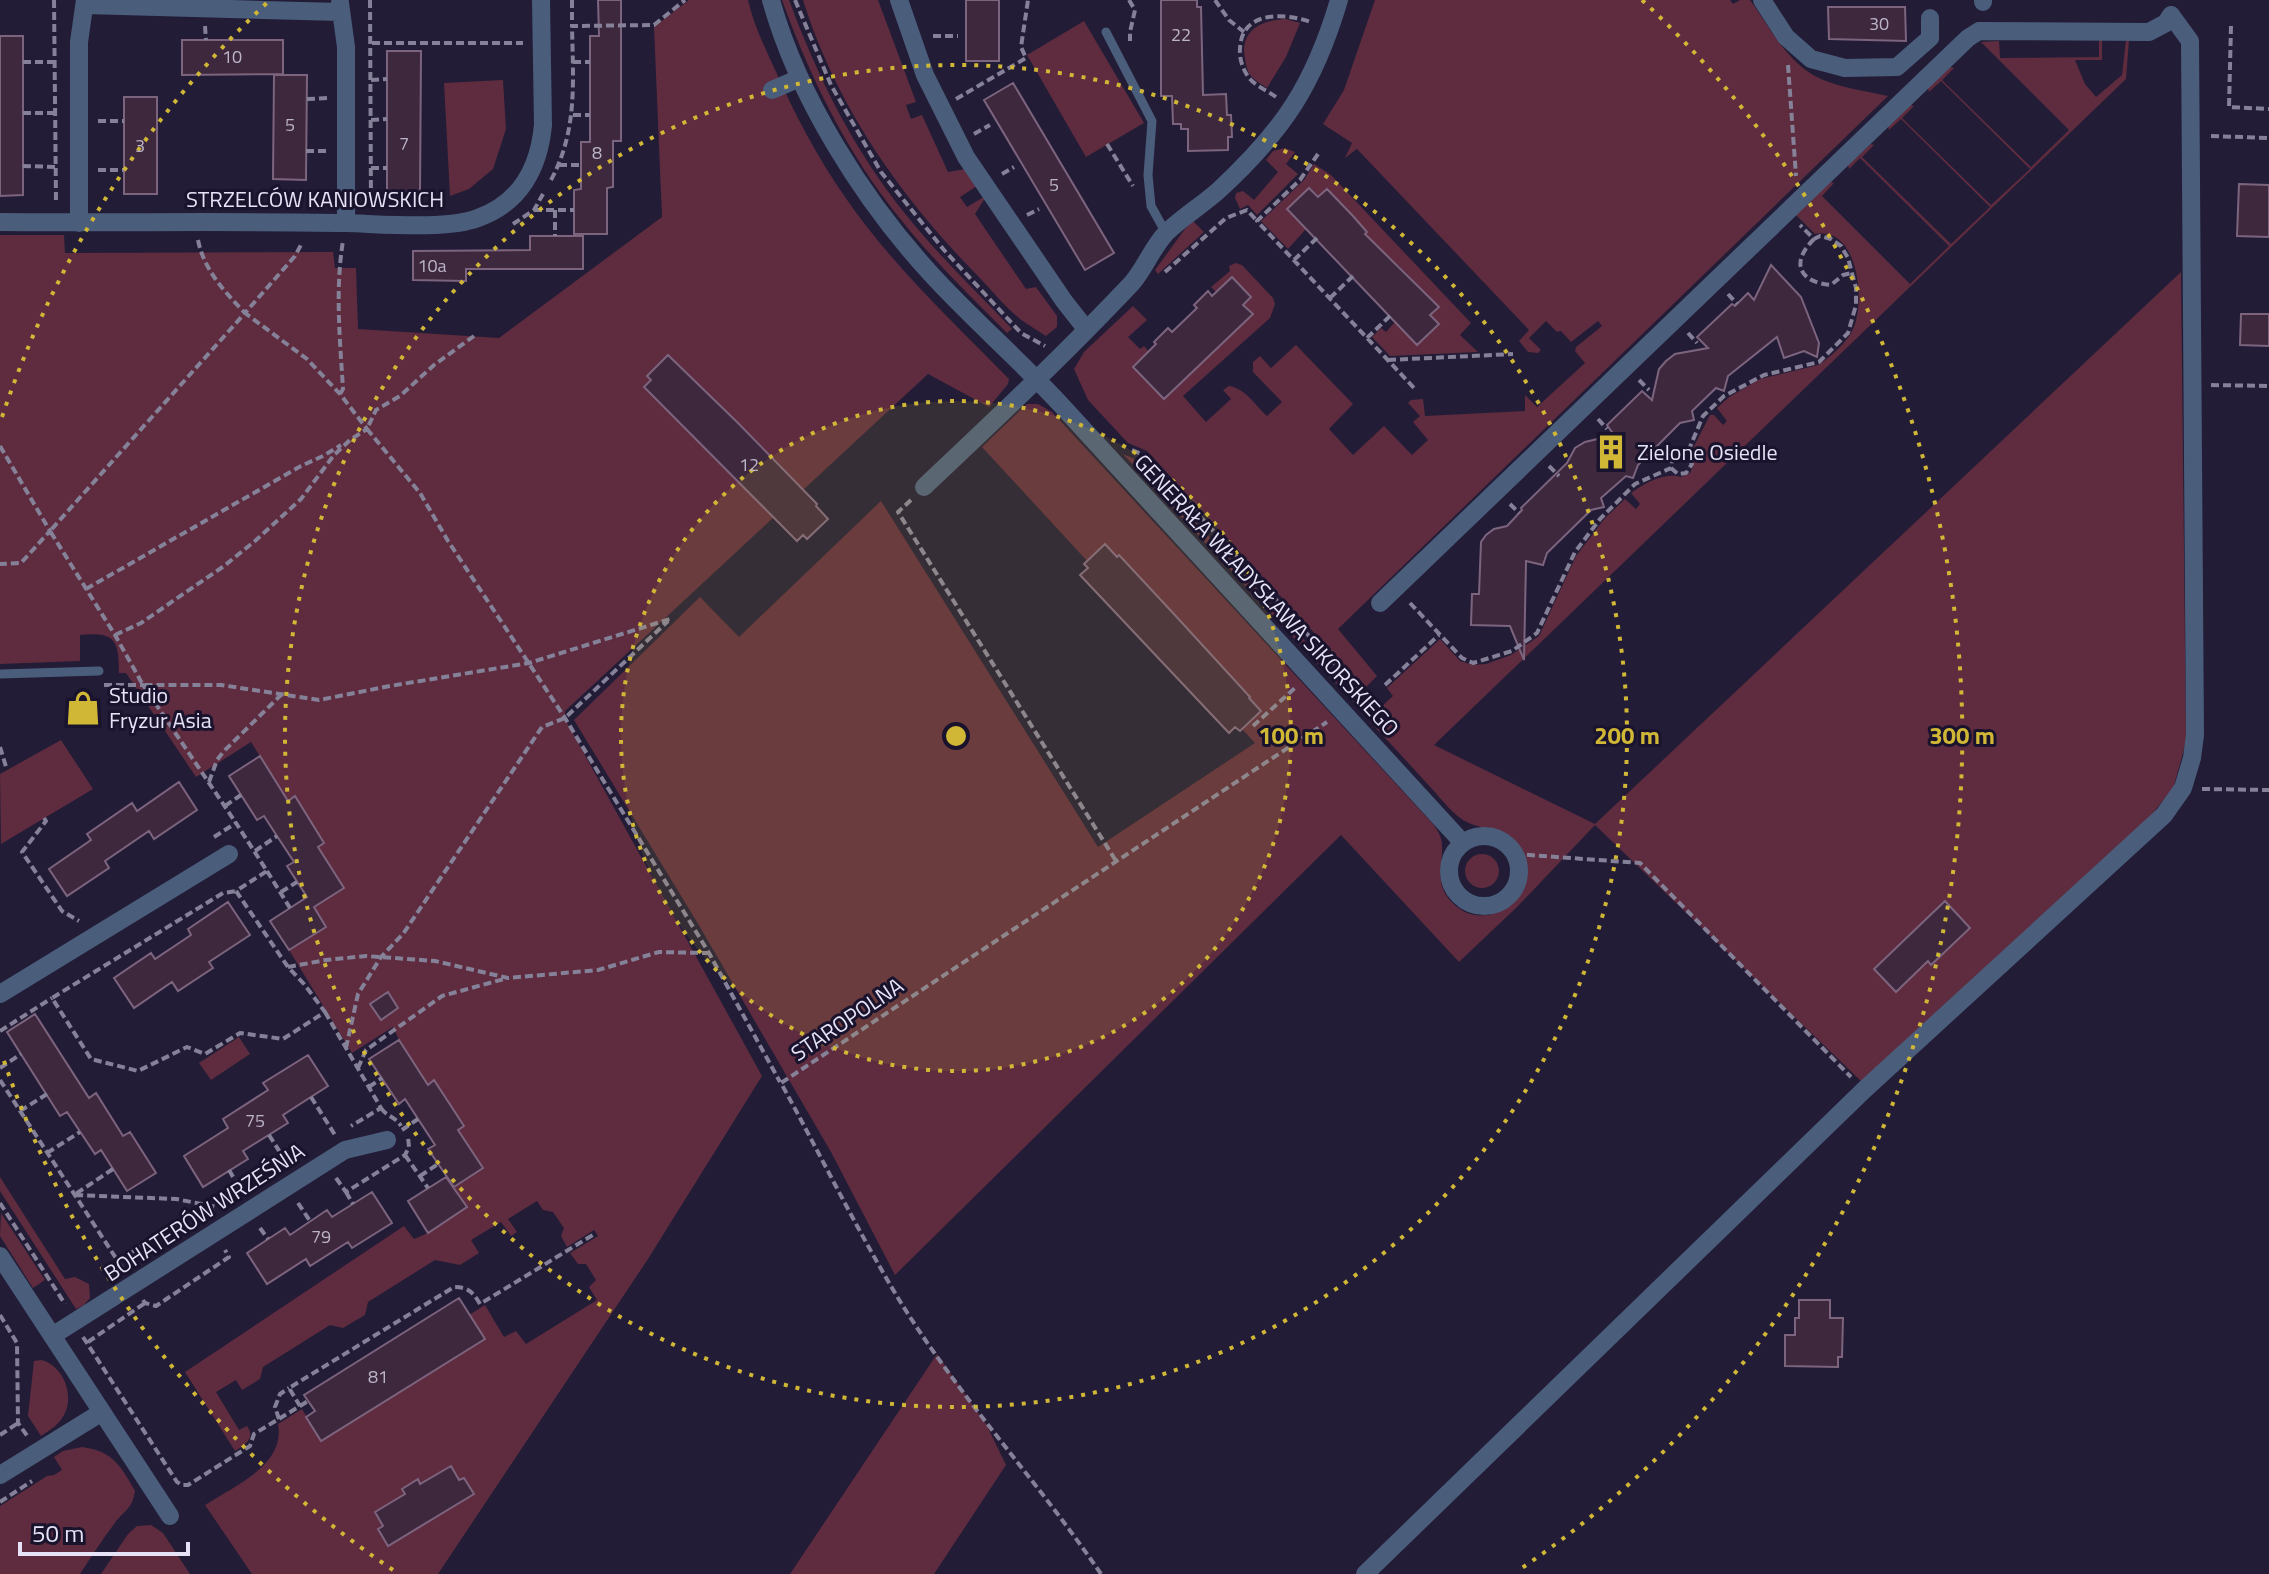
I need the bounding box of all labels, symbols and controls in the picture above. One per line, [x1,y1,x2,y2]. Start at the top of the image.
house number: 30 [1869,10,1889,37]
house number: 22 [1171,21,1191,48]
house number: 10 [222,43,242,70]
house number: 5 [285,111,295,138]
house number: 7 [399,130,409,157]
house number: 3 [135,132,145,159]
house number: 8 [592,139,602,166]
house number: 5 [1049,171,1059,198]
street label: STRZELCÓW KANIOWSKICH [186,182,444,216]
house number: 10a [417,252,447,279]
building icon: Zielone Osiedle [1592,433,1630,471]
place label: Zielone Osiedle [1637,435,1778,469]
street label: GENERAŁA WŁADYSŁAWA SIKORSKIEGO [1126,446,1408,744]
house number: 12 [739,451,759,478]
place label: Studio Fryzur Asia [109,678,212,737]
shop icon: Studio Fryzur Asia [64,689,102,727]
text: 100 m [1258,717,1324,753]
text: 200 m [1594,717,1660,753]
text: 300 m [1929,717,1995,753]
centre of rings [942,722,970,750]
street label: STAROPOLNA [784,969,910,1069]
house number: 75 [245,1107,265,1134]
street label: BOHATERÓW WRZEŚNIA [97,1134,311,1290]
house number: 79 [311,1223,331,1250]
house number: 81 [368,1363,388,1390]
scale bar [20,1506,188,1556]
text: 50 m [32,1515,84,1551]

